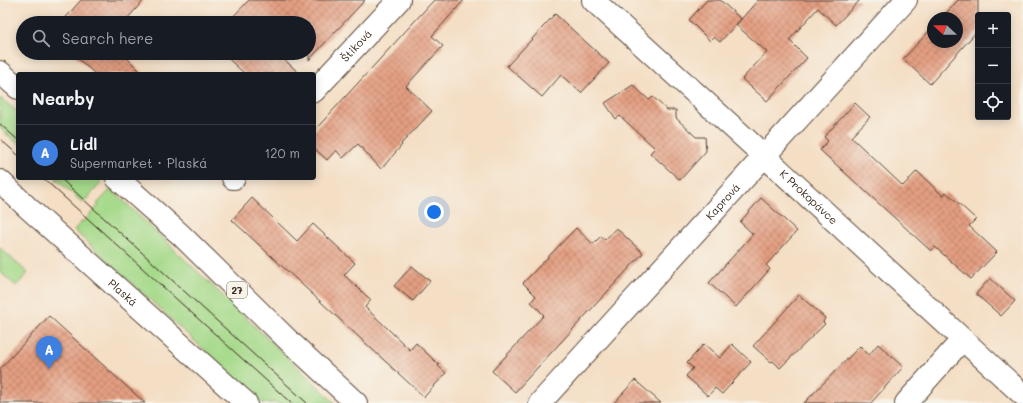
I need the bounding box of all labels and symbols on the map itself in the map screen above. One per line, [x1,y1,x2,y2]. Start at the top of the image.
north arrow [927,12,963,48]
street label: Štiková [337,26,375,65]
street label: K Prokopávce [777,166,841,227]
street label: Kaprová [702,180,743,223]
your location [424,202,444,222]
street label: Plaská [105,275,141,309]
road number: 27 [227,282,247,298]
pin: A [36,336,62,369]

